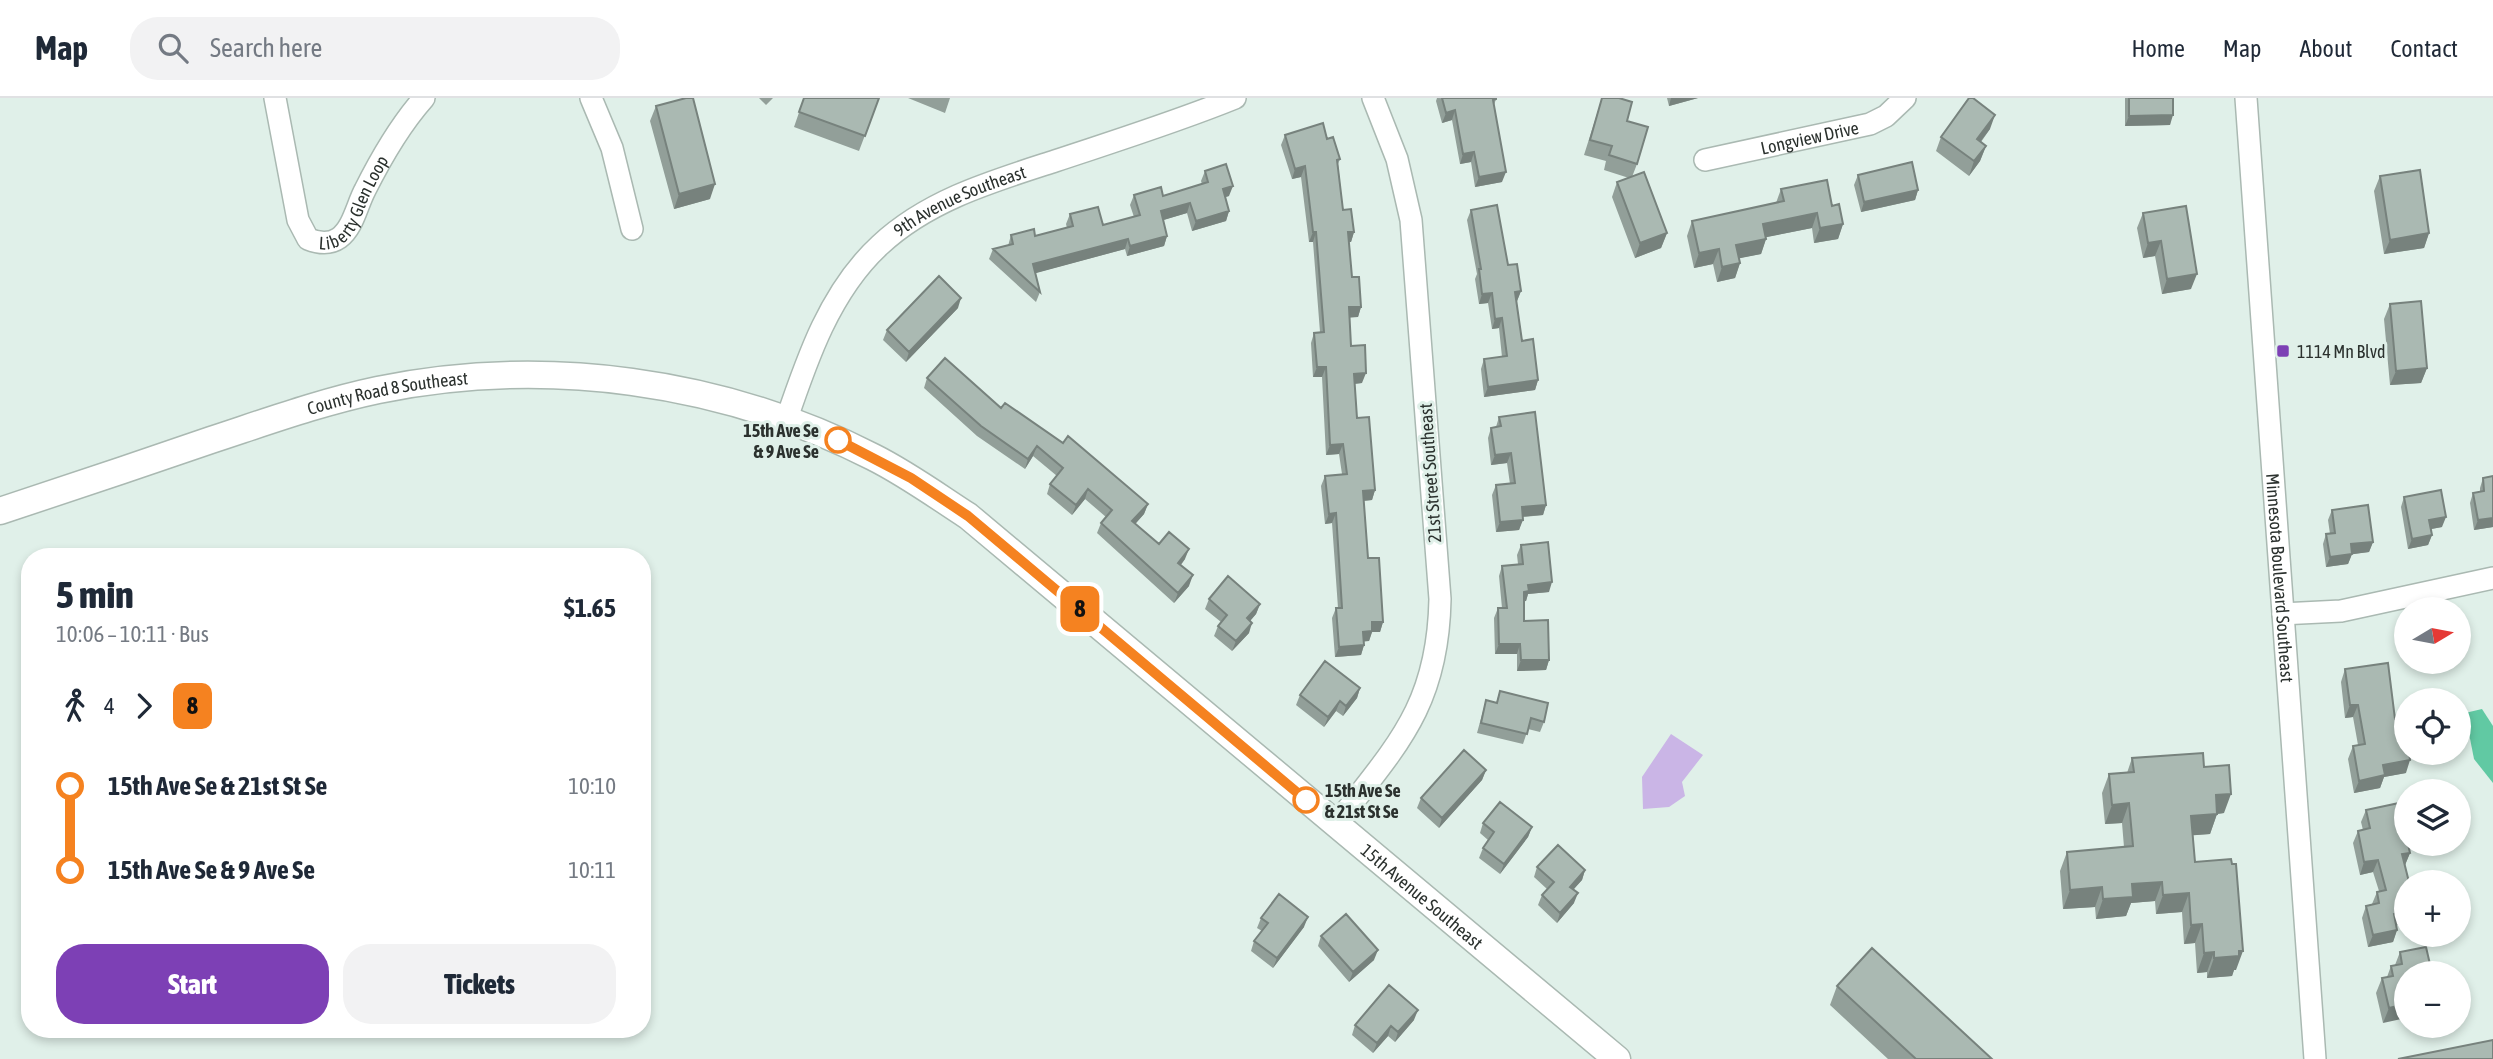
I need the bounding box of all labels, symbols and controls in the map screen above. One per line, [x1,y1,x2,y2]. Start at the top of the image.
search box [130,17,620,80]
text: Map [35,29,88,67]
icon: search [154,29,192,67]
text: Search here [210,33,322,63]
text: Home [2131,35,2185,62]
text: Map [2223,35,2261,62]
text: About [2299,35,2352,62]
text: Contact [2390,35,2458,62]
street label: Longview Drive [1759,116,1860,158]
street label: Liberty Glen Loop [318,152,392,253]
street label: 9th Avenue Southeast [889,161,1028,240]
place label: 1114 Mn Blvd [2297,341,2385,362]
marker: 1114 Mn Blvd [2275,343,2291,359]
street label: County Road 8 Southeast [305,367,469,419]
street label: 21st Street Southeast [1415,403,1445,543]
place label: 15th Ave Se & 9 Ave Se [743,420,819,462]
marker: 15th Ave Se & 9 Ave Se [825,427,851,453]
street label: Minnesota Boulevard Southeast [2262,472,2298,683]
text: 5 min [56,573,134,616]
line badge: 8 [1057,586,1103,632]
text: $1.65 [564,593,616,623]
text: 8 [1074,595,1086,622]
north arrow [2394,597,2471,674]
map controls [2394,597,2471,1038]
text: 10:06 – 10:11 · Bus [56,621,209,647]
icon: walk [56,687,94,725]
icon: forward [125,687,163,725]
button: locate [2394,688,2471,765]
text: 8 [187,692,198,719]
text: 4 [104,693,115,719]
text: 15th Ave Se & 21st St Se [108,771,327,801]
text: 10:10 [568,773,616,799]
button: layers [2394,779,2471,856]
place label: 15th Ave Se & 21st St Se [1325,780,1401,822]
marker: 15th Ave Se & 21st St Se [1293,787,1319,813]
street label: 15th Avenue Southeast [1357,839,1487,953]
text: 15th Ave Se & 9 Ave Se [108,855,315,885]
text: 10:11 [568,857,616,883]
button: + [2394,870,2471,947]
button: Start [56,944,329,1024]
button: Tickets [343,944,616,1024]
button: − [2394,961,2471,1038]

